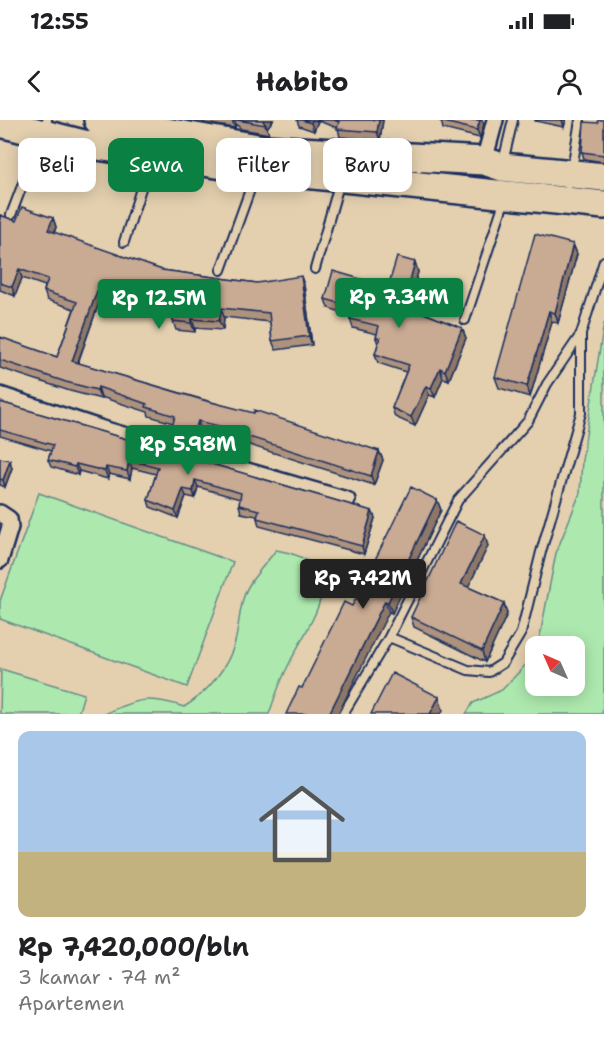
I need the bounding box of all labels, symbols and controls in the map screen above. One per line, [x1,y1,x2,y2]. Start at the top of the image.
text: 12:55 [30,7,89,36]
text: Habito [255,63,349,100]
icon: back [18,65,51,98]
icon: person [553,65,586,98]
chip: Beli [18,138,96,192]
chip: Sewa [108,138,204,192]
chip: Filter [216,138,311,192]
chip: Baru [323,138,412,192]
pin: Rp 7.34M [337,278,461,329]
pin: Rp 12.5M [97,279,221,330]
text: Rp 7.34M [349,284,449,310]
text: Rp 12.5M [112,285,206,311]
pin: Rp 5.98M [126,425,250,476]
text: Rp 5.98M [139,431,237,457]
pin: Rp 7.42M [301,559,425,610]
text: Rp 7.42M [314,565,412,591]
north arrow [525,636,585,696]
map controls [525,636,585,696]
icon: home [248,770,356,878]
text: Rp 7,420,000/bln [18,929,249,964]
text: 3 kamar · 74 m² [18,964,181,990]
text: Apartemen [18,990,125,1016]

